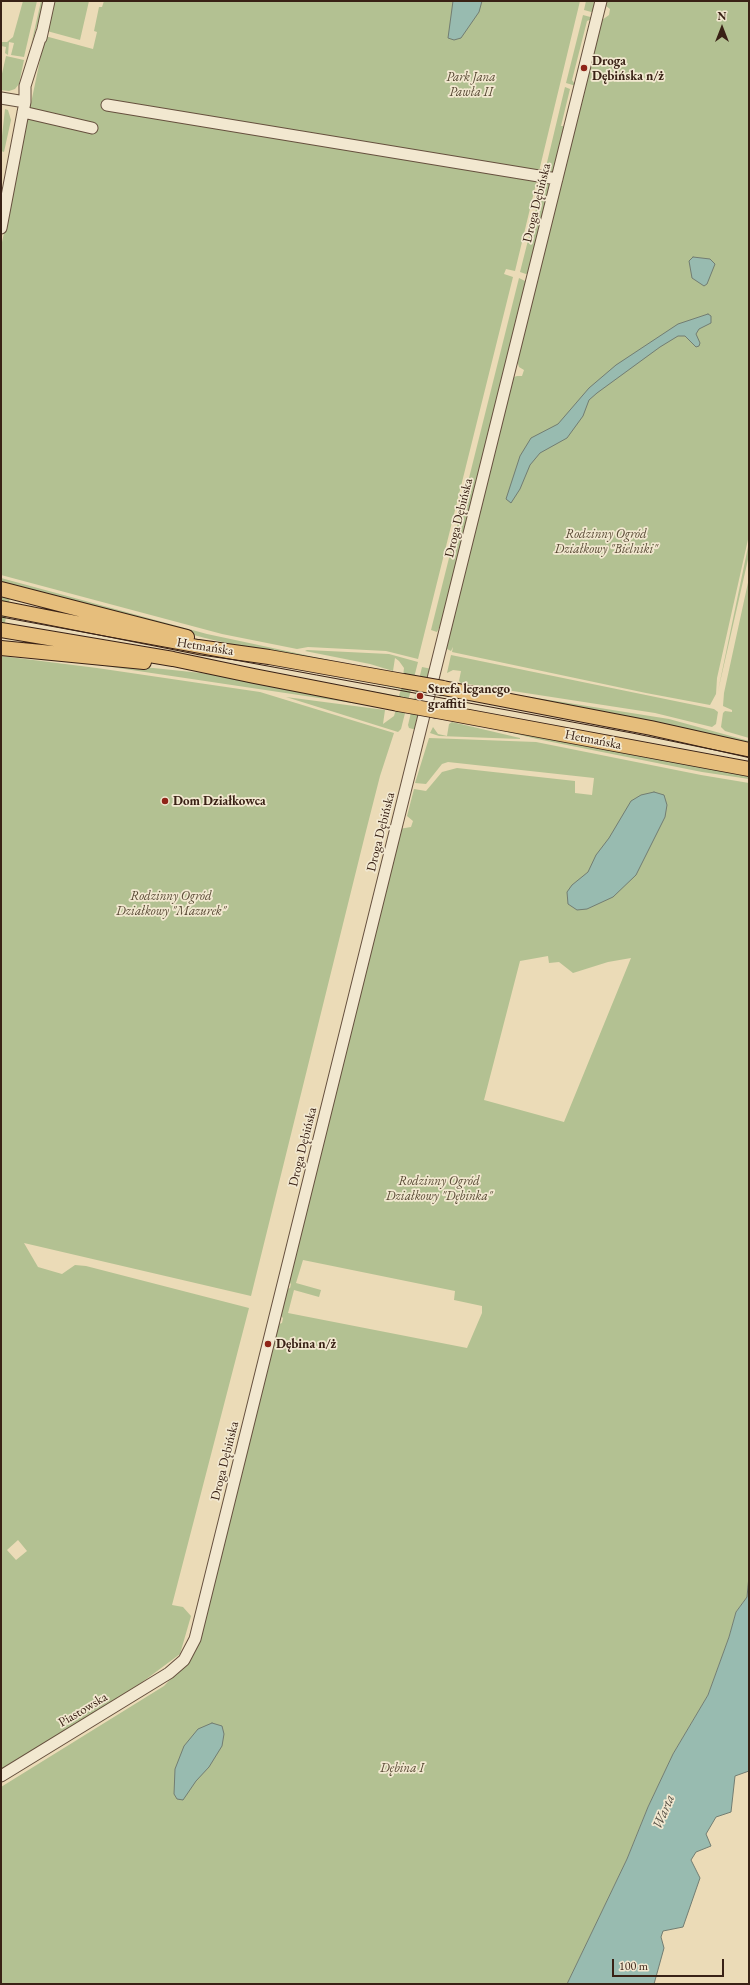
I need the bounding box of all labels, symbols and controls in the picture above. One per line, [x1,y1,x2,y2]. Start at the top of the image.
north arrow [702,8,742,48]
text: N [718,9,726,23]
place label: Droga Dębińska n/ż [592,53,664,84]
marker: Droga Dębińska n/ż [579,63,589,73]
park label: Park Jana Pawła II [446,69,496,100]
street label: Droga Dębińska [520,162,554,244]
street label: Droga Dębińska [442,477,476,559]
park label: Rodzinny Ogród Działkowy "Bielniki" [554,526,658,557]
street label: Hetmańska [175,635,235,659]
place label: Strefa leganego graffiti [428,681,510,712]
marker: Strefa leganego graffiti [415,691,425,701]
street label: Hetmańska [563,727,623,753]
street label: Droga Dębińska [364,791,398,873]
place label: Dom Działkowca [173,793,266,809]
marker: Dom Działkowca [160,796,170,806]
park label: Rodzinny Ogród Działkowy "Mazurek" [116,888,226,919]
street label: Droga Dębińska [286,1106,320,1188]
park label: Rodzinny Ogród Działkowy "Dębinka" [386,1173,492,1204]
place label: Dębina n/ż [276,1336,336,1352]
marker: Dębina n/ż [263,1339,273,1349]
street label: Droga Dębińska [208,1420,242,1502]
street label: Piastowska [56,1689,110,1731]
park label: Dębina I [380,1760,424,1776]
water label: Warta [649,1792,679,1832]
scale bar [614,1951,726,1977]
text: 100 m [619,1958,648,1974]

